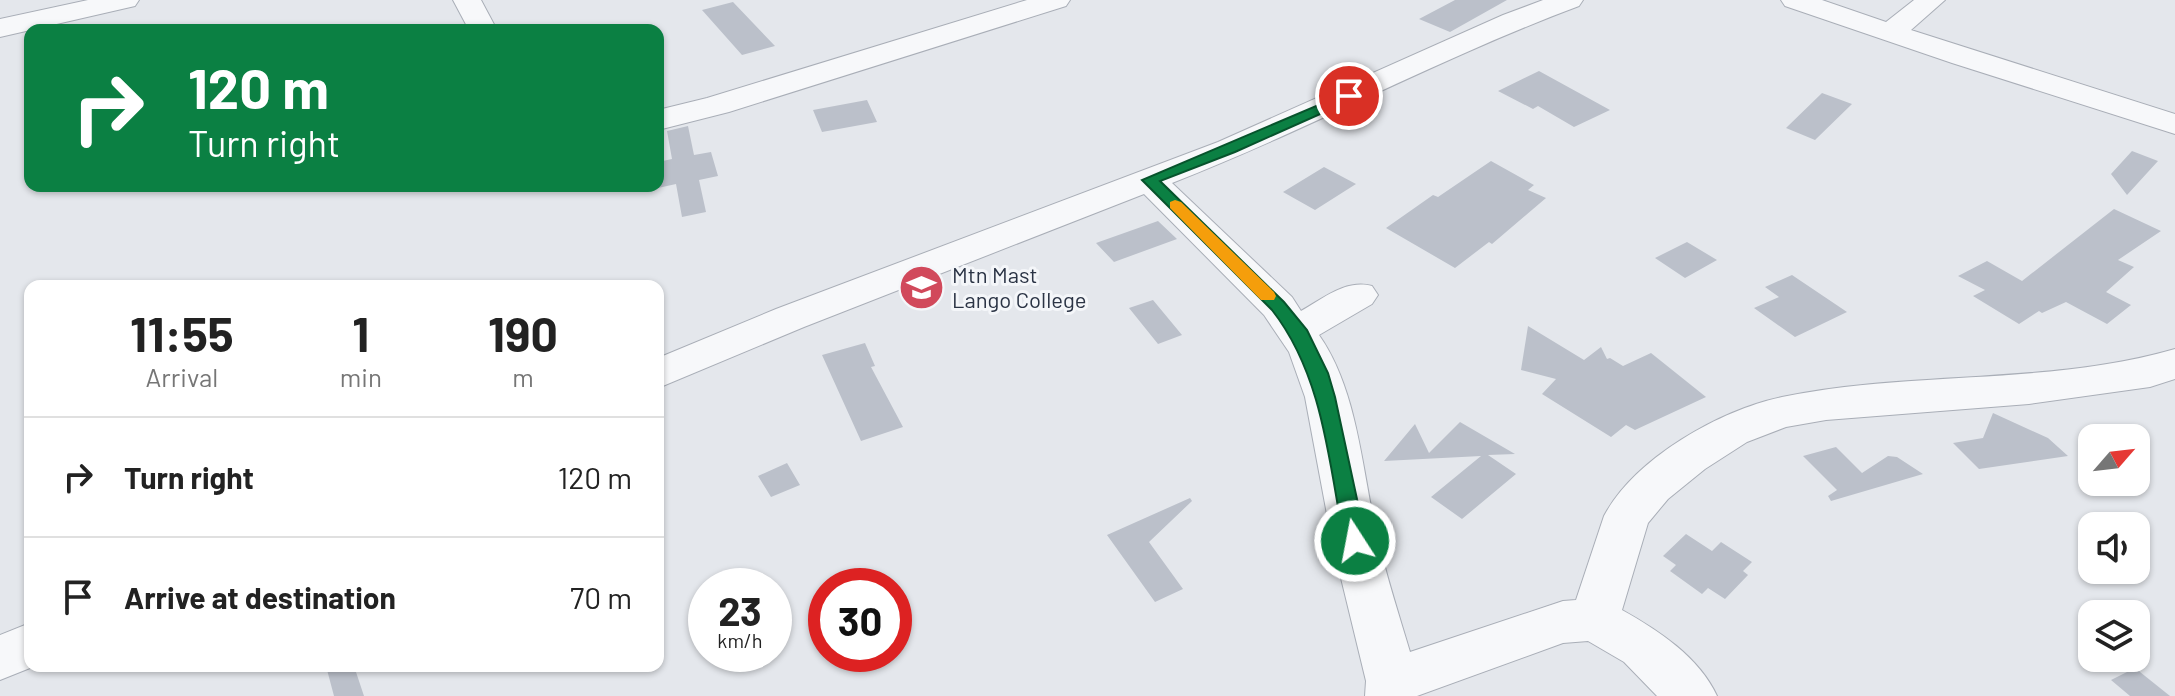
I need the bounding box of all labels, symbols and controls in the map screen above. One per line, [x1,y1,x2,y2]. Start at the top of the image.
text: 120 m [188,53,329,120]
icon: right [56,56,160,160]
pin [1315,62,1383,130]
icon: arrive [1327,74,1371,118]
text: Turn right [188,121,340,164]
place label: Mtn Mast Lango College [952,261,1086,312]
school or university icon: Mtn Mast Lango College [897,263,945,311]
text: 11:55 [130,304,234,362]
text: 1 [352,304,369,362]
text: 190 [488,304,558,362]
text: Arrival [146,361,218,392]
text: min [340,361,382,392]
text: m [512,361,534,392]
north arrow [2078,424,2150,496]
map controls [2078,424,2150,672]
icon: right [56,455,100,499]
text: Turn right [124,459,254,495]
text: 120 m [558,459,632,495]
position arrow [1313,499,1397,583]
button: sound [2078,512,2150,584]
speed limit sign: 30 [808,568,912,672]
icon: arrive [56,575,100,619]
text: Arrive at destination [124,579,396,615]
text: 70 m [570,579,632,615]
text: 23 [718,586,762,634]
button: layers [2078,600,2150,672]
text: km/h [717,628,763,652]

